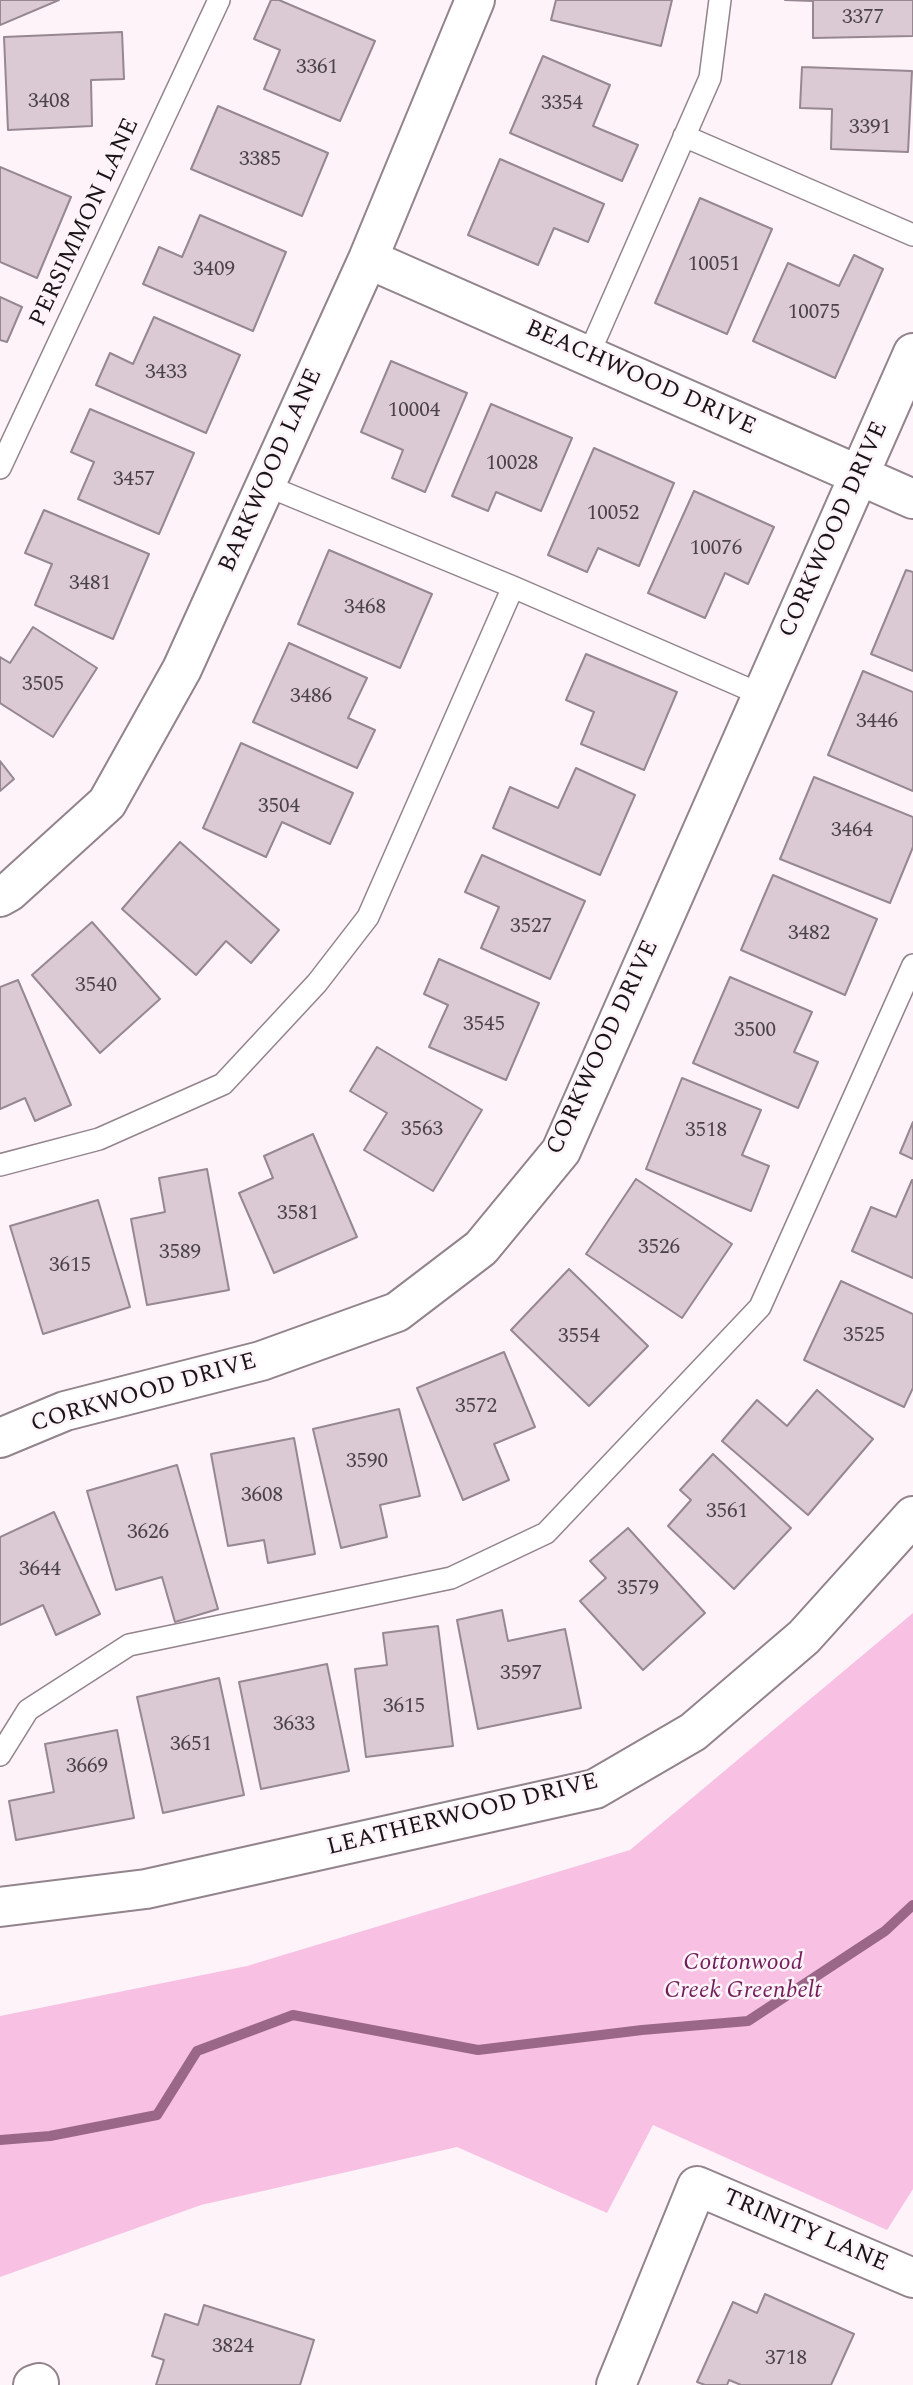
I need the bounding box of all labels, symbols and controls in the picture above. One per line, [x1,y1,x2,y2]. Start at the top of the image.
house number: 3377 [842,6,884,32]
house number: 3361 [296,56,338,82]
house number: 3408 [28,90,70,116]
house number: 3354 [541,92,583,118]
street label: PERSIMMON LANE [25,114,147,332]
house number: 3391 [849,116,891,142]
house number: 3385 [239,148,281,174]
house number: 10051 [688,253,740,279]
house number: 3409 [193,258,235,284]
house number: 10075 [788,301,840,327]
street label: BEACHWOOD DRIVE [520,315,760,443]
house number: 3433 [145,361,187,387]
street label: BARKWOOD LANE [214,365,330,577]
house number: 10004 [388,399,440,425]
street label: CORKWOOD DRIVE [774,418,896,642]
house number: 10028 [486,452,538,478]
house number: 3457 [113,468,155,494]
house number: 10052 [587,502,639,528]
house number: 10076 [690,537,742,563]
house number: 3481 [69,572,111,598]
house number: 3468 [344,596,386,622]
house number: 3505 [22,673,64,699]
house number: 3486 [290,685,332,711]
house number: 3446 [856,710,898,736]
house number: 3504 [258,795,300,821]
house number: 3464 [831,819,873,845]
house number: 3527 [510,915,552,941]
house number: 3482 [788,922,830,948]
street label: CORKWOOD DRIVE [542,936,666,1160]
house number: 3540 [75,974,117,1000]
house number: 3545 [463,1013,505,1039]
house number: 3500 [734,1019,776,1045]
house number: 3563 [401,1118,443,1144]
house number: 3518 [685,1119,727,1145]
house number: 3581 [277,1202,319,1228]
house number: 3526 [638,1236,680,1262]
house number: 3589 [159,1241,201,1267]
house number: 3615 [49,1254,91,1280]
house number: 3525 [843,1324,885,1350]
house number: 3554 [558,1325,600,1351]
street label: CORKWOOD DRIVE [28,1348,260,1440]
house number: 3572 [455,1395,497,1421]
house number: 3590 [346,1450,388,1476]
house number: 3608 [241,1484,283,1510]
house number: 3561 [706,1500,748,1526]
house number: 3626 [127,1521,169,1547]
house number: 3644 [19,1558,61,1584]
house number: 3579 [617,1577,659,1603]
house number: 3597 [500,1662,542,1688]
house number: 3615 [383,1695,425,1721]
house number: 3633 [273,1713,315,1739]
house number: 3651 [170,1733,212,1759]
house number: 3669 [66,1755,108,1781]
street label: LEATHERWOOD DRIVE [324,1768,602,1864]
park label: Cottonwood Creek Greenbelt [664,1950,822,2006]
street label: TRINITY LANE [718,2184,892,2280]
house number: 3824 [212,2335,254,2361]
house number: 3718 [765,2347,807,2373]

